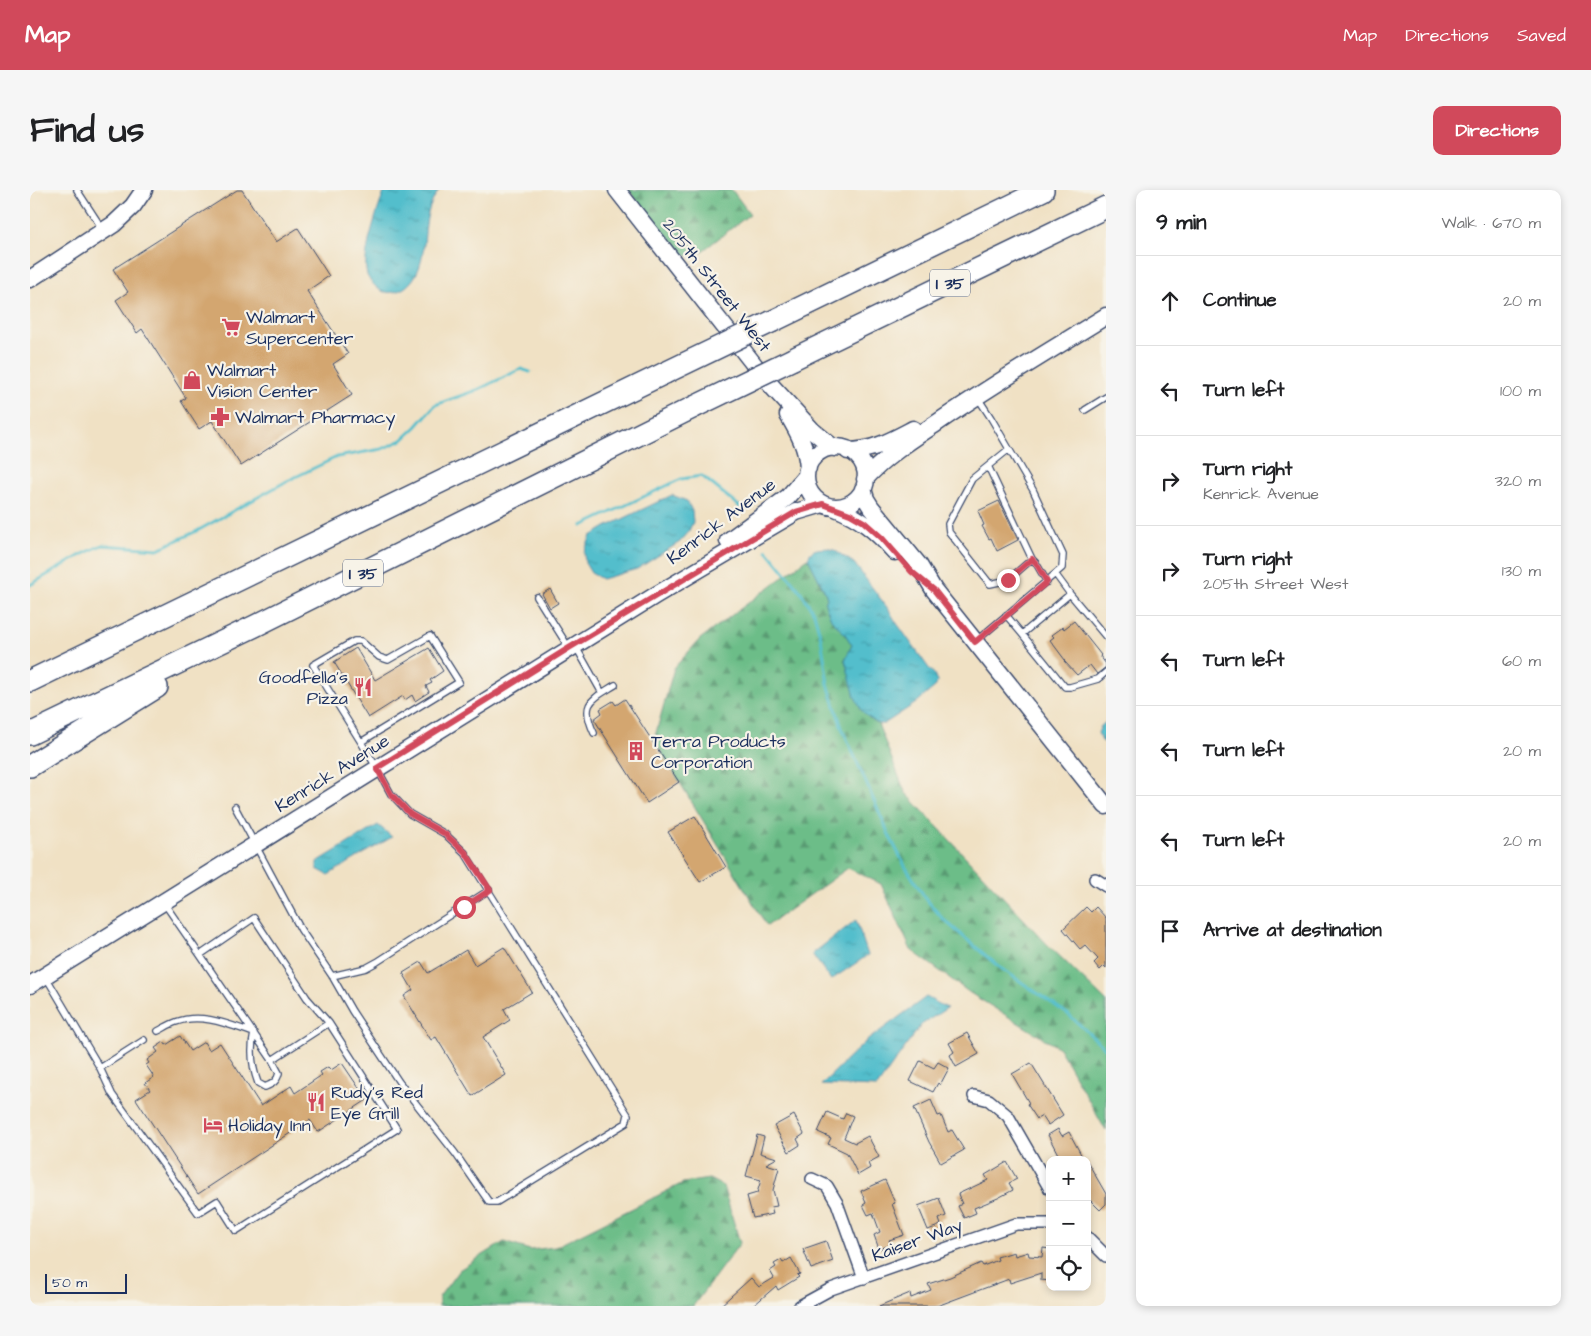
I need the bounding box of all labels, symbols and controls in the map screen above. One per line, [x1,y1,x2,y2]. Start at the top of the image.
text: Map [25,18,70,52]
text: Map [1343,23,1377,48]
text: Directions [1405,23,1489,48]
text: Saved [1517,23,1566,48]
text: Find us [30,106,144,155]
button: Directions [1433,106,1561,155]
text: 9 min [1156,208,1206,237]
text: Walk · 670 m [1442,212,1541,234]
street label: 205th Street West [656,213,777,358]
road number: I 35 [930,270,970,296]
icon: ahead [1156,287,1184,315]
text: Continue [1203,287,1277,314]
text: 20 m [1503,290,1541,312]
place label: Walmart Supercenter [246,305,354,351]
supermarket icon: Walmart Supercenter [220,316,242,338]
place label: Walmart Vision Center [207,358,318,404]
shop icon: Walmart Vision Center [181,369,203,391]
icon: left [1156,377,1184,405]
text: Turn left [1203,377,1284,404]
text: 100 m [1500,380,1541,402]
place label: Walmart Pharmacy [235,405,396,431]
pharmacy icon: Walmart Pharmacy [209,406,231,428]
text: Turn right [1203,456,1292,483]
icon: right [1156,467,1184,495]
text: 320 m [1495,470,1541,492]
street label: Kenrick Avenue [662,472,781,571]
text: Kenrick Avenue [1203,483,1319,505]
text: Turn right [1203,546,1292,573]
icon: right [1156,557,1184,585]
road number: I 35 [343,559,383,586]
text: 130 m [1502,560,1541,582]
route end [997,569,1020,592]
text: 205th Street West [1203,573,1348,595]
icon: left [1156,647,1184,675]
text: Turn left [1203,647,1284,674]
text: 60 m [1502,650,1541,672]
place label: Goodfella's Pizza [259,665,348,711]
restaurant icon: Goodfella's Pizza [352,676,374,698]
street label: Kenrick Avenue [270,728,394,819]
place label: Terra Products Corporation [651,729,786,775]
icon: left [1156,737,1184,765]
text: Turn left [1203,737,1284,764]
building icon: Terra Products Corporation [625,740,647,762]
text: 20 m [1503,740,1541,762]
icon: left [1156,827,1184,855]
text: Turn left [1203,827,1284,854]
text: 20 m [1503,830,1541,852]
route start [453,896,476,919]
icon: arrive [1156,917,1184,945]
text: Arrive at destination [1203,917,1382,944]
place label: Rudy's Red Eye Grill [331,1080,423,1127]
restaurant icon: Rudy's Red Eye Grill [305,1091,327,1113]
place label: Holiday Inn [228,1113,311,1139]
hotel icon: Holiday Inn [202,1114,224,1136]
map controls [1046,1156,1091,1291]
button: + [1046,1156,1091,1201]
button: − [1046,1201,1091,1246]
street label: Kaiser Way [868,1212,966,1269]
button: locate [1046,1246,1091,1291]
scale bar [45,1271,128,1294]
text: 50 m [52,1273,87,1293]

